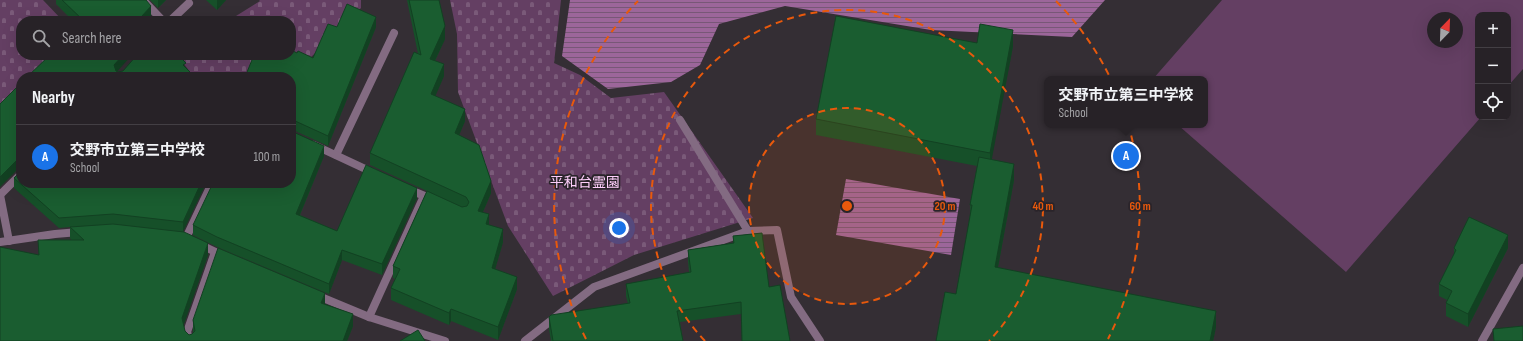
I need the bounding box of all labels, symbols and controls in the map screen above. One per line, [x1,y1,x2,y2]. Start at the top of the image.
north arrow [1427,12,1463,48]
map controls [1475,12,1511,120]
button: + [1475,12,1511,48]
search box [16,16,296,60]
icon: search [30,27,52,49]
text: Search here [62,29,122,48]
button: − [1475,48,1511,84]
popup [1044,76,1208,128]
button: locate [1475,84,1511,120]
text: 交野市立第三中学校 [1058,86,1194,105]
text: Nearby [32,88,75,108]
text: School [1058,105,1088,121]
text: 交野市立第三中学校 [70,141,205,160]
pin: A [1113,141,1139,171]
text: A [42,149,48,165]
text: 100 m [253,149,280,165]
text: School [70,160,100,176]
park label: 平和台霊園 [550,174,620,191]
centre of rings [840,199,854,213]
text: 20 m [935,199,955,214]
text: 40 m [1032,199,1054,214]
text: 60 m [1129,199,1151,214]
your location [609,218,629,238]

